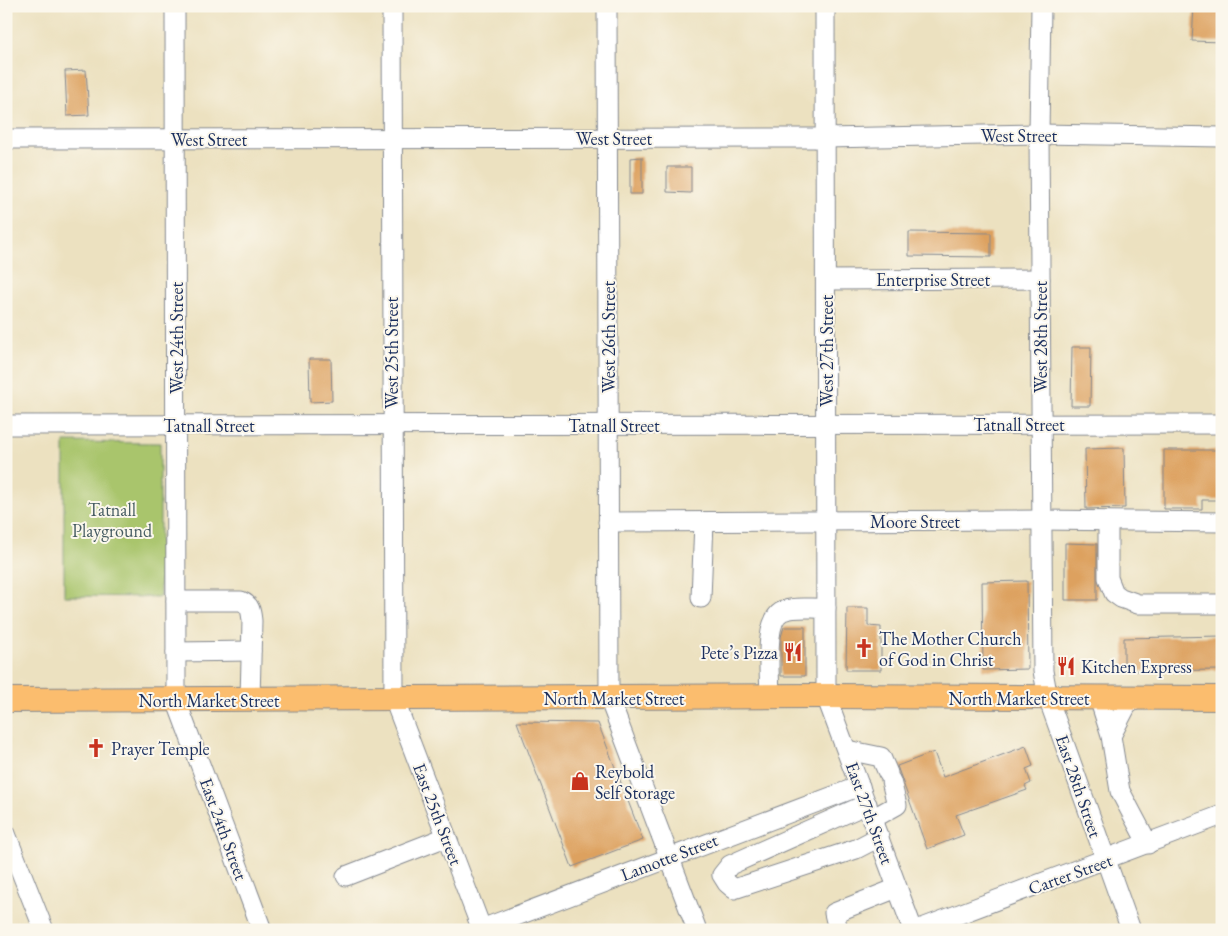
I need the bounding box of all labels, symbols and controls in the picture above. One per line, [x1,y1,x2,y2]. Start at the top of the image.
street label: West Street [981,124,1058,147]
street label: West Street [576,127,653,150]
street label: West Street [171,128,248,151]
street label: Enterprise Street [876,268,990,291]
street label: West 26th Street [597,281,620,393]
street label: West 28th Street [1029,281,1052,393]
street label: West 24th Street [165,282,188,394]
street label: West 27th Street [815,295,838,407]
street label: West 25th Street [380,297,403,409]
street label: Tatnall Street [973,413,1065,436]
street label: Tatnall Street [163,414,255,437]
street label: Tatnall Street [568,414,660,437]
park label: Tatnall Playground [72,498,153,542]
street label: Moore Street [870,510,960,533]
place label: The Mother Church of God in Christ [879,627,1021,671]
church icon: The Mother Church of God in Christ [853,637,875,659]
place label: Pete’s Pizza [700,641,779,664]
restaurant icon: Pete’s Pizza [782,641,804,663]
restaurant icon: Kitchen Express [1055,655,1077,677]
place label: Kitchen Express [1081,655,1192,678]
street label: North Market Street [543,687,685,710]
street label: North Market Street [948,687,1090,710]
street label: North Market Street [138,689,280,712]
street label: East 28th Street [1051,732,1107,841]
church icon: Prayer Temple [85,737,107,759]
place label: Prayer Temple [111,737,210,760]
street label: East 27th Street [841,759,899,868]
street label: East 25th Street [408,760,468,869]
place label: Reybold Self Storage [595,760,675,804]
shop icon: Reybold Self Storage [569,770,591,792]
street label: East 24th Street [195,775,253,884]
street label: Lamotte Street [617,828,721,886]
street label: Carter Street [1025,848,1116,900]

